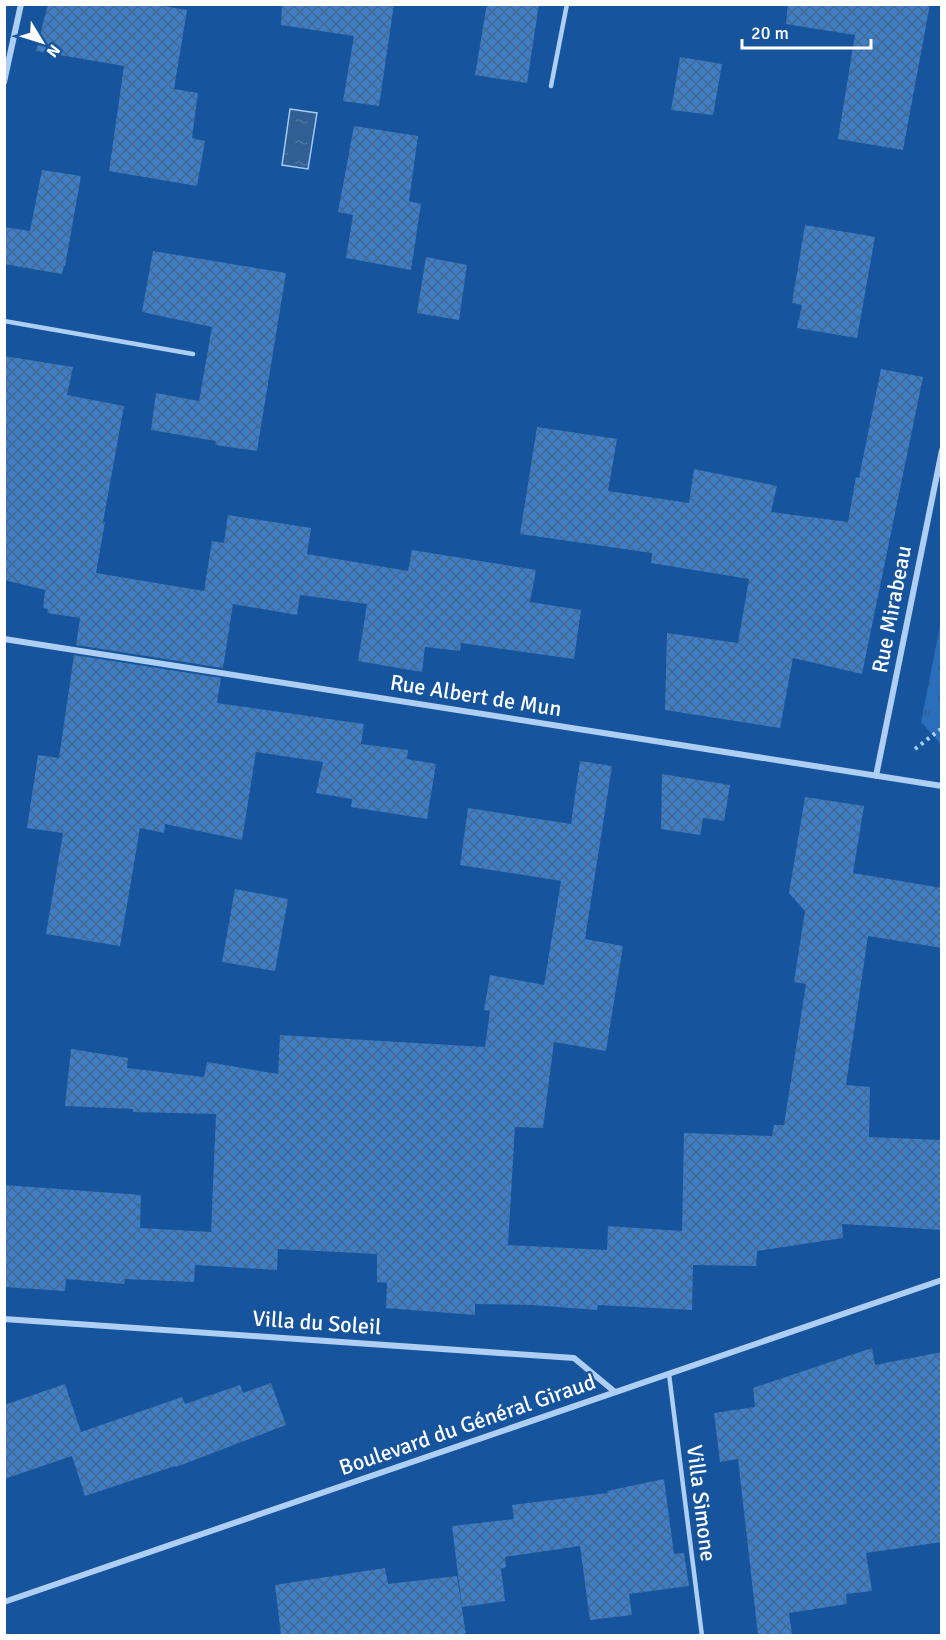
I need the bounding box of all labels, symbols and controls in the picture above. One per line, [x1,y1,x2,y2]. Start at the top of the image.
north arrow [12,12,72,72]
scale bar [742,12,871,50]
text: 20 m [751,22,789,44]
text: N [42,40,64,61]
street label: Rue Mirabeau [866,543,917,675]
street label: Rue Albert de Mun [388,669,564,722]
street label: Villa du Soleil [252,1305,382,1340]
street label: Boulevard du Général Giraud [335,1368,599,1481]
street label: Villa Simone [681,1443,722,1563]

